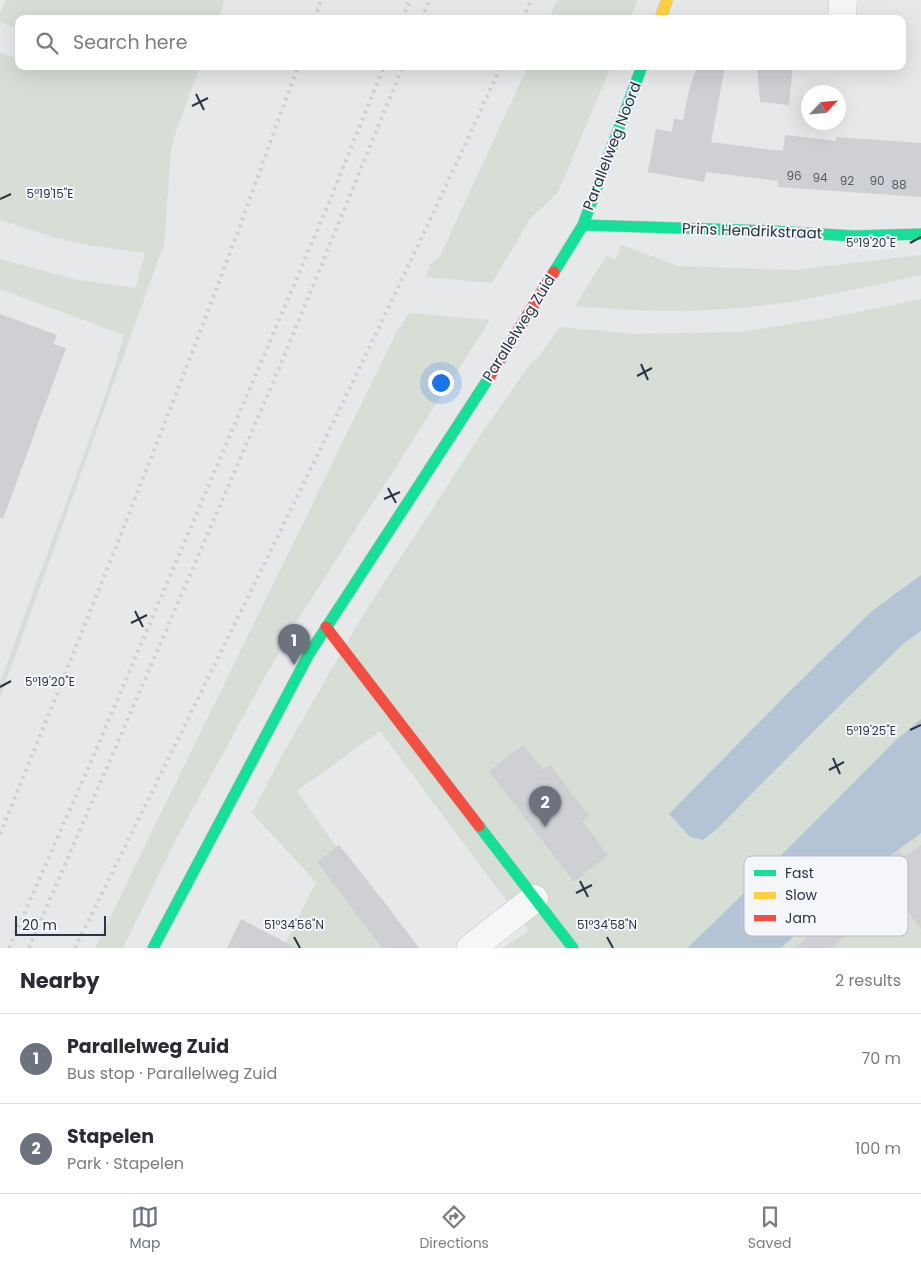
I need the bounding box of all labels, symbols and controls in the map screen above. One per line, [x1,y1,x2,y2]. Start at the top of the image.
search box [15,15,906,70]
icon: search [33,29,61,57]
text: Search here [73,29,187,56]
street label: Parallelweg Noord [577,79,646,213]
north arrow [801,85,846,130]
house number: 96 [786,167,802,184]
house number: 94 [812,169,828,186]
house number: 92 [840,172,854,189]
house number: 90 [869,172,885,189]
house number: 88 [891,176,907,193]
text: 5°19'15"E [27,185,73,202]
street label: Prins Hendrikstraat [681,218,823,243]
text: 5°19'20"E [846,234,896,251]
street label: Parallelweg Zuid [477,270,560,385]
your location [428,370,454,396]
pin: 1 [278,624,310,665]
text: 5°19'20"E [25,673,75,690]
text: 5°19'25"E [846,722,896,739]
pin: 2 [529,786,561,827]
legend [744,856,908,936]
text: Fast [785,863,814,883]
text: Slow [785,885,818,905]
text: Jam [785,908,816,928]
scale bar [15,913,106,936]
text: 20 m [22,915,57,935]
text: 51°34'56"N [264,916,324,933]
text: 51°34'58"N [577,916,637,933]
text: Nearby [20,966,100,995]
text: 2 results [835,969,901,992]
text: Parallelweg Zuid [67,1033,229,1060]
text: 1 [33,1047,39,1070]
text: 70 m [861,1047,901,1070]
text: Bus stop · Parallelweg Zuid [67,1062,277,1085]
text: Stapelen [67,1123,154,1150]
text: 2 [31,1137,41,1160]
text: 100 m [855,1137,901,1160]
text: Park · Stapelen [67,1152,184,1175]
tab: Map [129,1203,160,1254]
tab: Directions [419,1203,489,1254]
tab: Saved [748,1203,792,1254]

